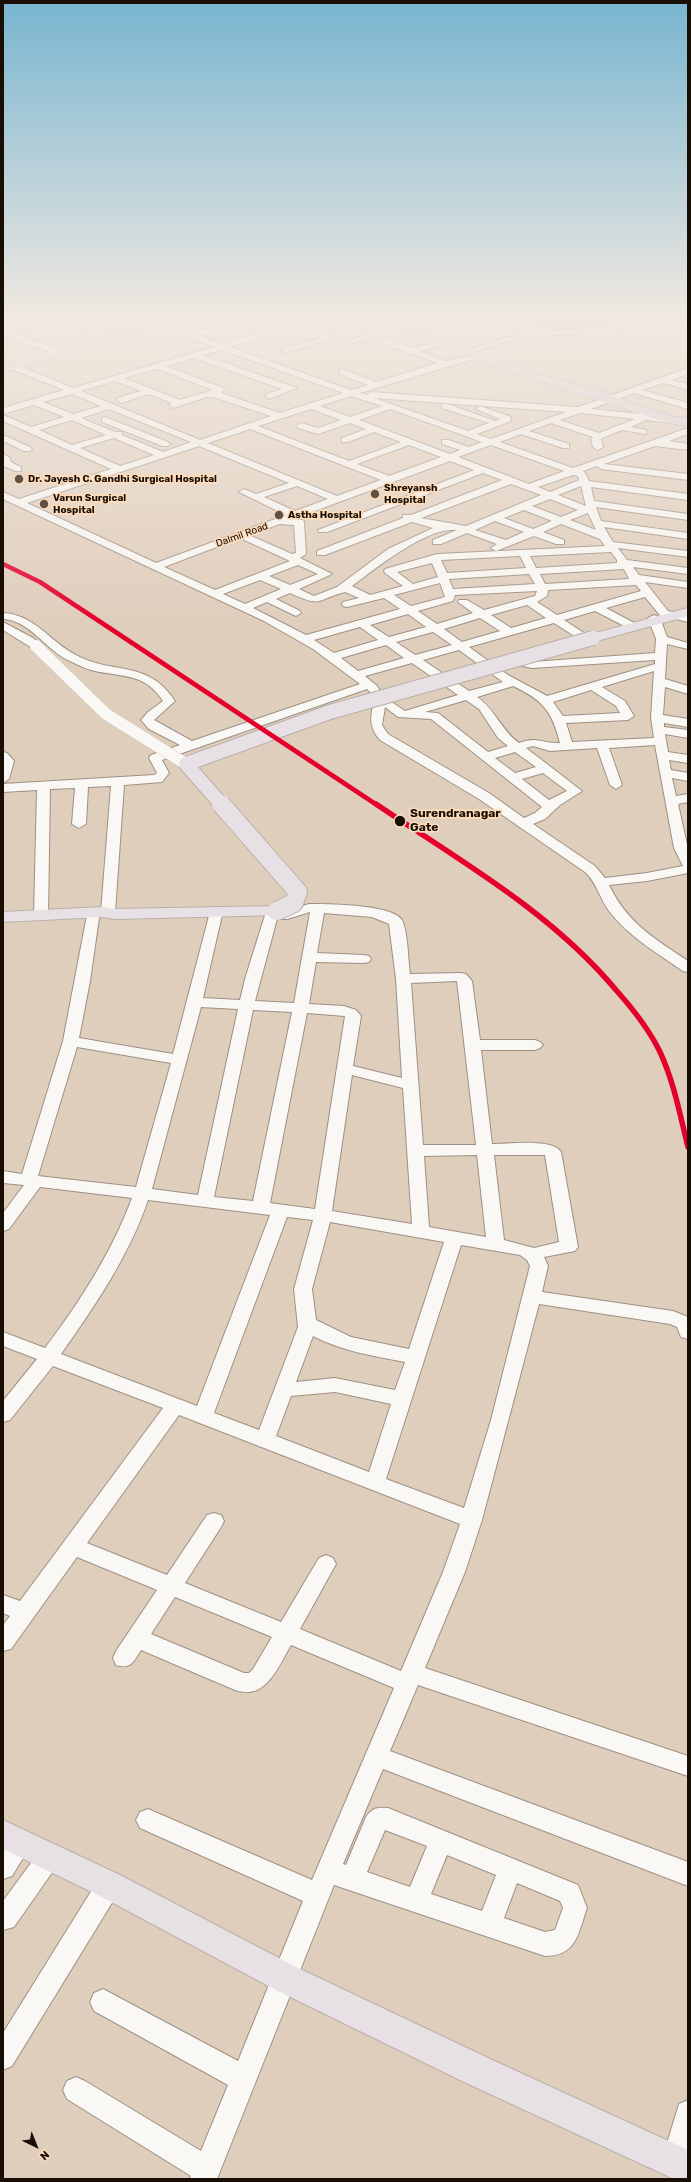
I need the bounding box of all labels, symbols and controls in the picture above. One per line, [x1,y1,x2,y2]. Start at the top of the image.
marker: Dr. Jayesh C. Gandhi Surgical Hospital [13,473,25,485]
place label: Dr. Jayesh C. Gandhi Surgical Hospital [28,473,217,485]
place label: Shreyansh Hospital [384,482,437,506]
marker: Shreyansh Hospital [369,488,381,500]
place label: Varun Surgical Hospital [53,492,126,516]
marker: Varun Surgical Hospital [38,498,50,510]
marker: Astha Hospital [273,509,285,521]
place label: Astha Hospital [288,509,362,521]
street label: Dalmil Road [214,520,270,550]
place label: Surendranagar Gate [410,807,501,835]
marker: Surendranagar Gate [393,814,407,828]
north arrow [16,2126,56,2166]
text: N [37,2148,52,2163]

